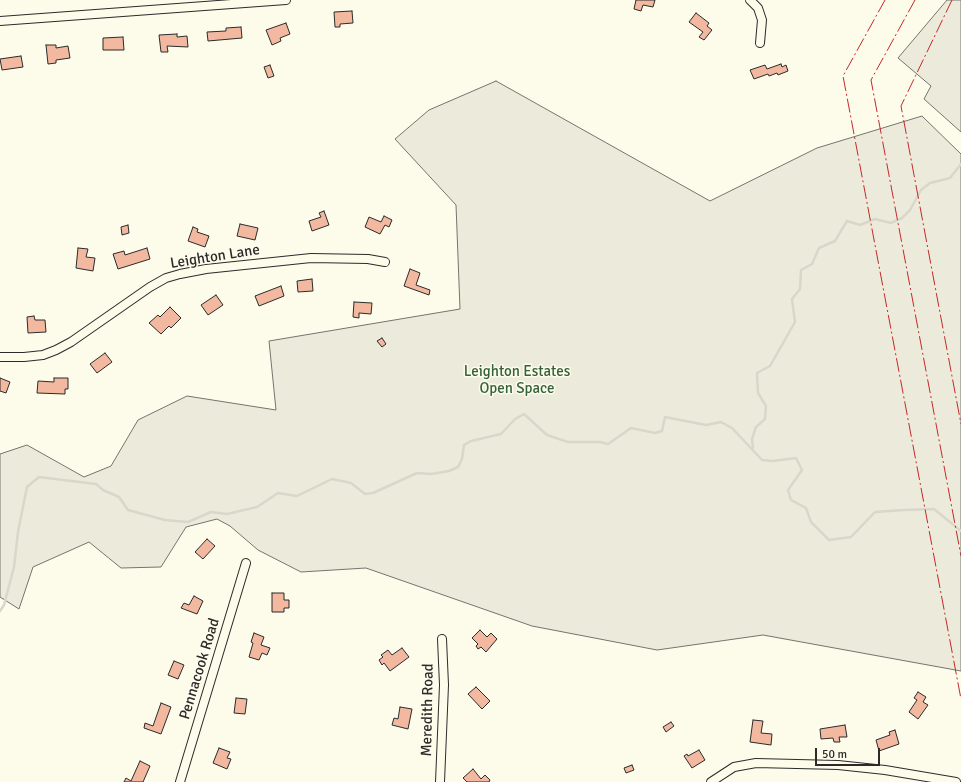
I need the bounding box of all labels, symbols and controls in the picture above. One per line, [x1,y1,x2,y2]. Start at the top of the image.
street label: Leighton Lane [169,241,261,273]
park label: Leighton Estates Open Space [464,363,570,398]
street label: Pennacook Road [176,616,224,722]
street label: Meredith Road [418,663,438,757]
scale bar [817,740,882,766]
text: 50 m [822,747,847,762]

